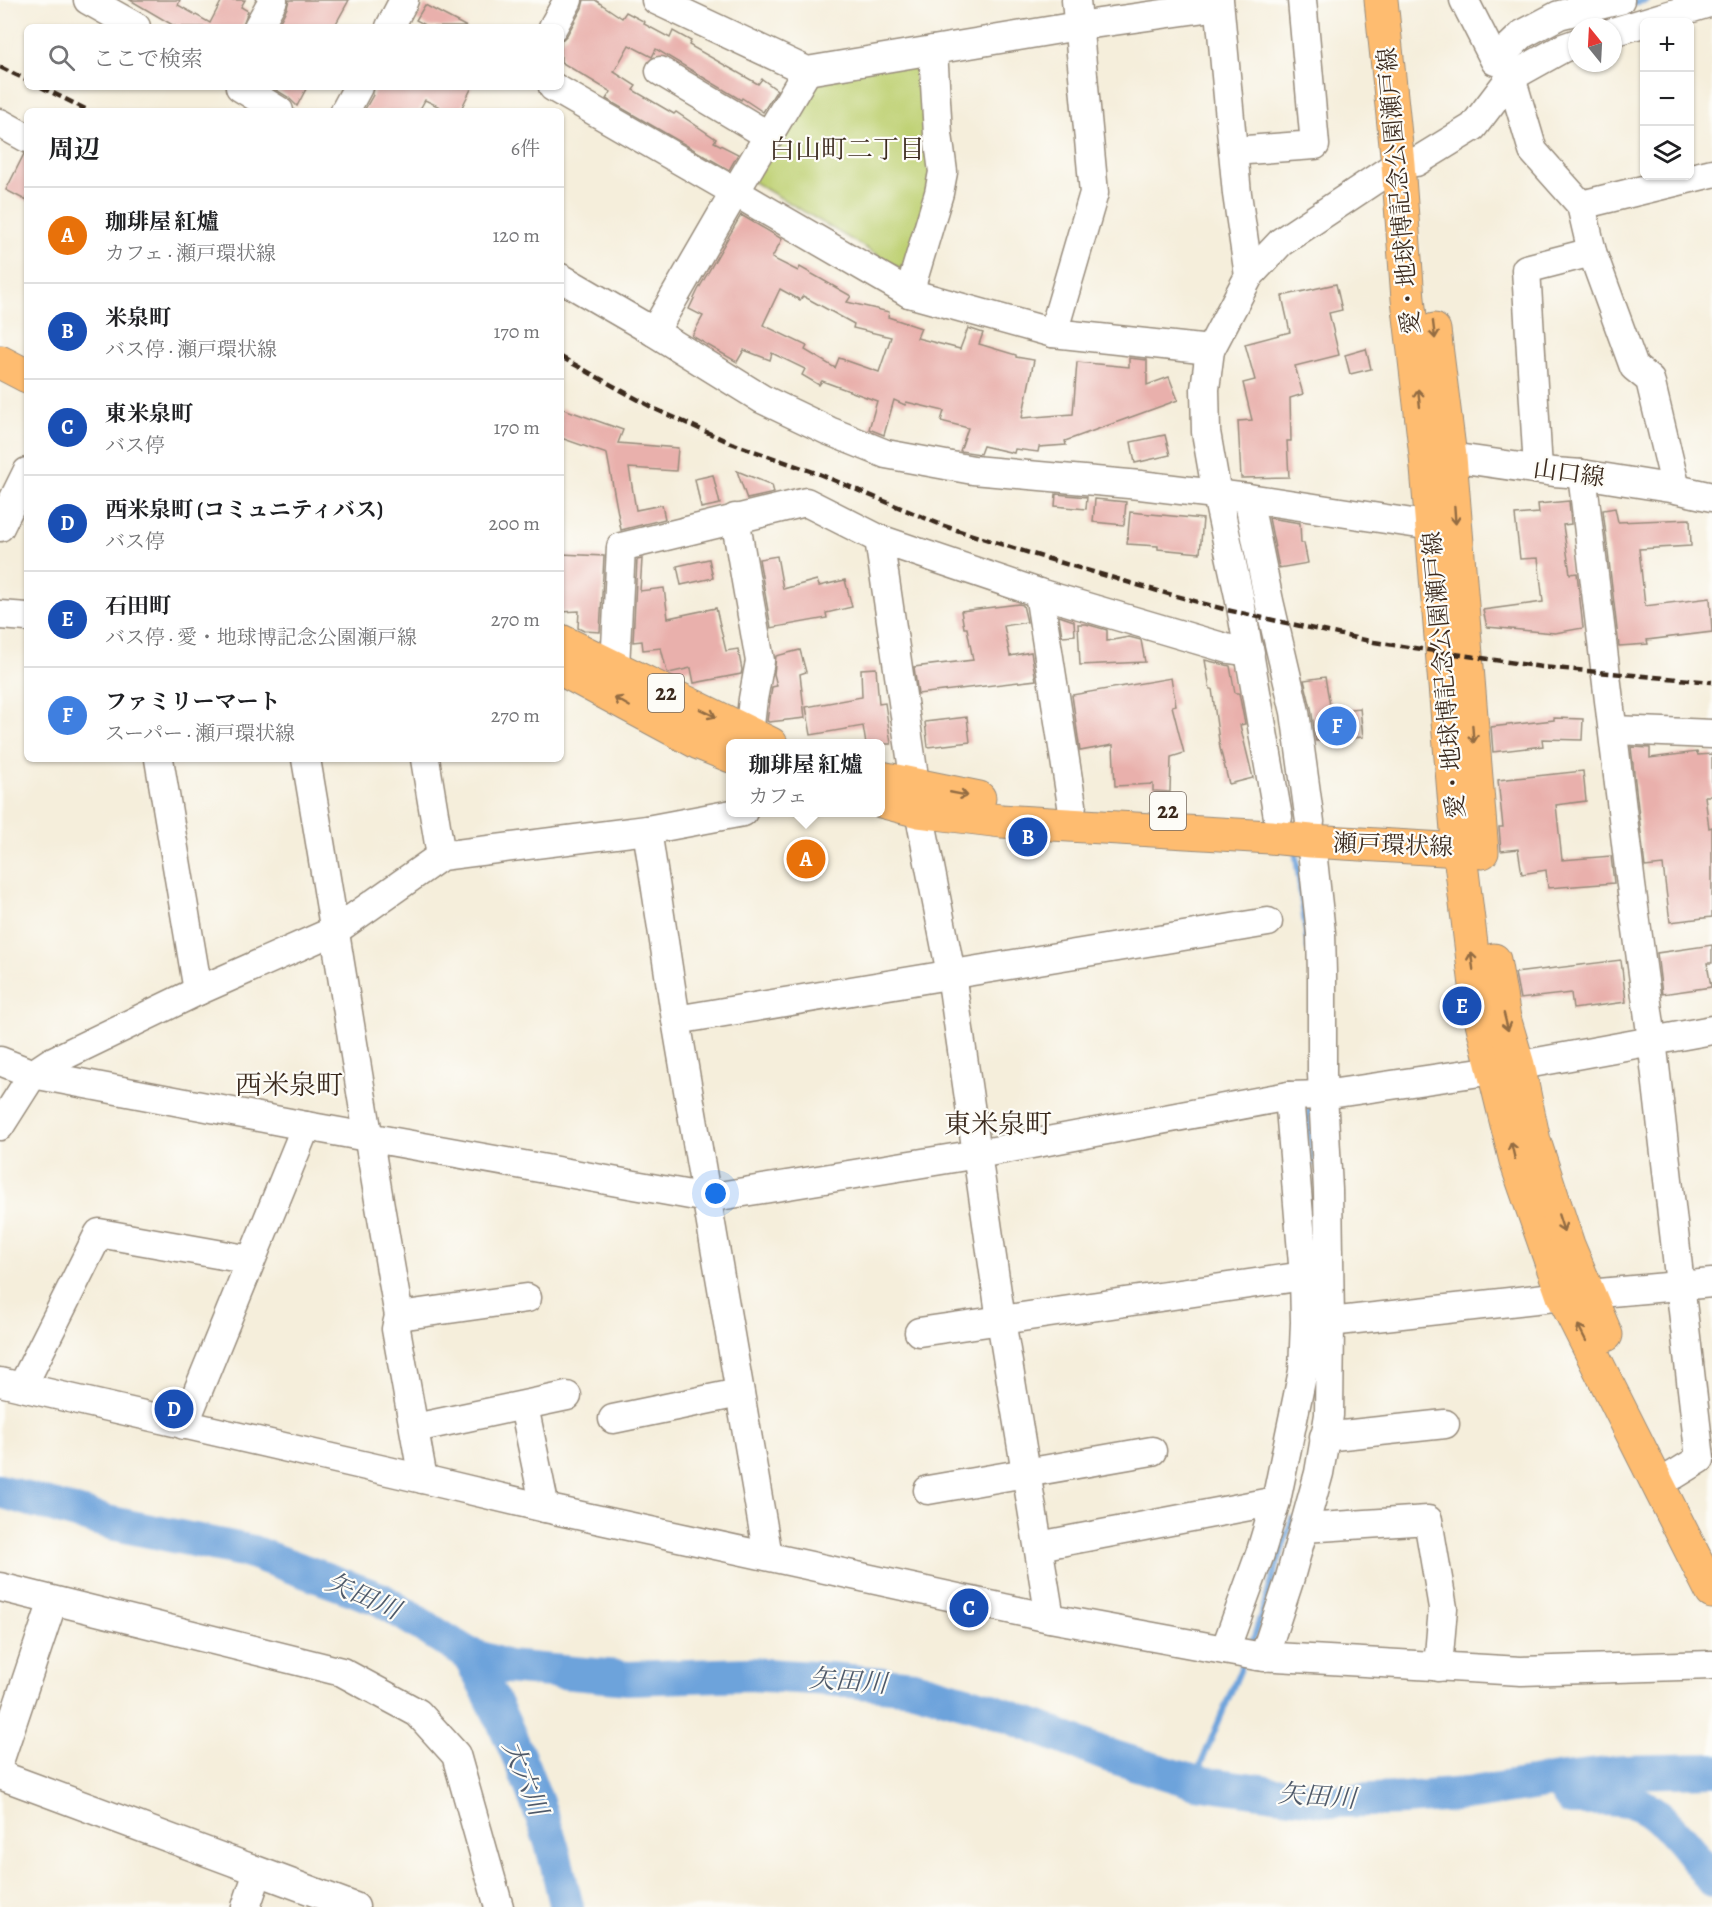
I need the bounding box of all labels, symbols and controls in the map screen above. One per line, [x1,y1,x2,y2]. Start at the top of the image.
north arrow [1568,18,1622,72]
map controls [1640,18,1694,180]
button: + [1640,18,1694,72]
search box [24,24,564,90]
icon: search [45,41,78,74]
text: ここで検索 [93,44,203,74]
street label: 愛・地球博記念公園瀬戸線 [1371,46,1427,336]
button: − [1640,72,1694,126]
button: layers [1640,126,1694,180]
text: 周辺 [48,132,100,167]
district label: 白山町二丁目 [769,132,925,167]
text: 6件 [511,135,540,162]
text: 珈琲屋 紅爐 [105,207,219,237]
text: A [61,222,74,249]
text: 120 m [492,222,540,249]
text: カフェ · 瀬戸環状線 [105,240,276,267]
text: 米泉町 [105,303,171,333]
text: B [61,318,74,345]
text: 170 m [494,318,540,345]
one-way arrow [1429,320,1440,339]
text: バス停 · 瀬戸環状線 [105,336,277,363]
one-way arrow [1414,389,1425,409]
text: 東米泉町 [105,399,193,429]
text: C [61,414,74,441]
text: 170 m [494,414,540,441]
text: バス停 [105,432,165,459]
street label: 山口線 [1531,452,1607,494]
text: 西米泉町 (コミュニティバス) [105,495,383,525]
one-way arrow [1450,505,1461,525]
text: D [61,510,74,537]
text: 200 m [489,510,540,537]
text: バス停 [105,528,165,555]
street label: 愛・地球博記念公園瀬戸線 [1416,530,1472,820]
text: 石田町 [105,591,171,621]
text: E [62,606,73,633]
text: 270 m [491,606,540,633]
text: バス停 · 愛・地球博記念公園瀬戸線 [105,624,417,651]
road number: 22 [648,674,684,712]
text: ファミリーマート [105,687,281,717]
one-way arrow [614,696,632,707]
text: F [62,702,73,729]
text: 270 m [491,702,540,729]
pin: F [1318,704,1356,748]
one-way arrow [698,708,716,720]
text: スーパー · 瀬戸環状線 [105,720,295,747]
one-way arrow [1468,723,1479,743]
popup [726,739,885,817]
text: 珈琲屋 紅爐 [749,750,862,780]
text: カフェ [749,783,808,810]
one-way arrow [949,789,968,800]
road number: 22 [1150,792,1186,830]
pin: B [1008,814,1048,860]
street label: 瀬戸環状線 [1332,827,1454,863]
pin: A [786,836,826,882]
one-way arrow [1467,951,1478,971]
pin: E [1442,984,1482,1028]
one-way arrow [1500,1012,1512,1031]
district label: 西米泉町 [235,1067,343,1103]
district label: 東米泉町 [944,1106,1052,1142]
one-way arrow [1507,1142,1519,1161]
your location [701,1179,730,1208]
one-way arrow [1556,1213,1567,1232]
one-way arrow [1575,1325,1587,1343]
pin: D [154,1386,194,1432]
water label: 矢田川 [320,1564,408,1629]
pin: C [950,1586,988,1630]
water label: 矢田川 [808,1661,891,1701]
water label: 大六川 [494,1735,557,1823]
water label: 矢田川 [1277,1776,1360,1816]

